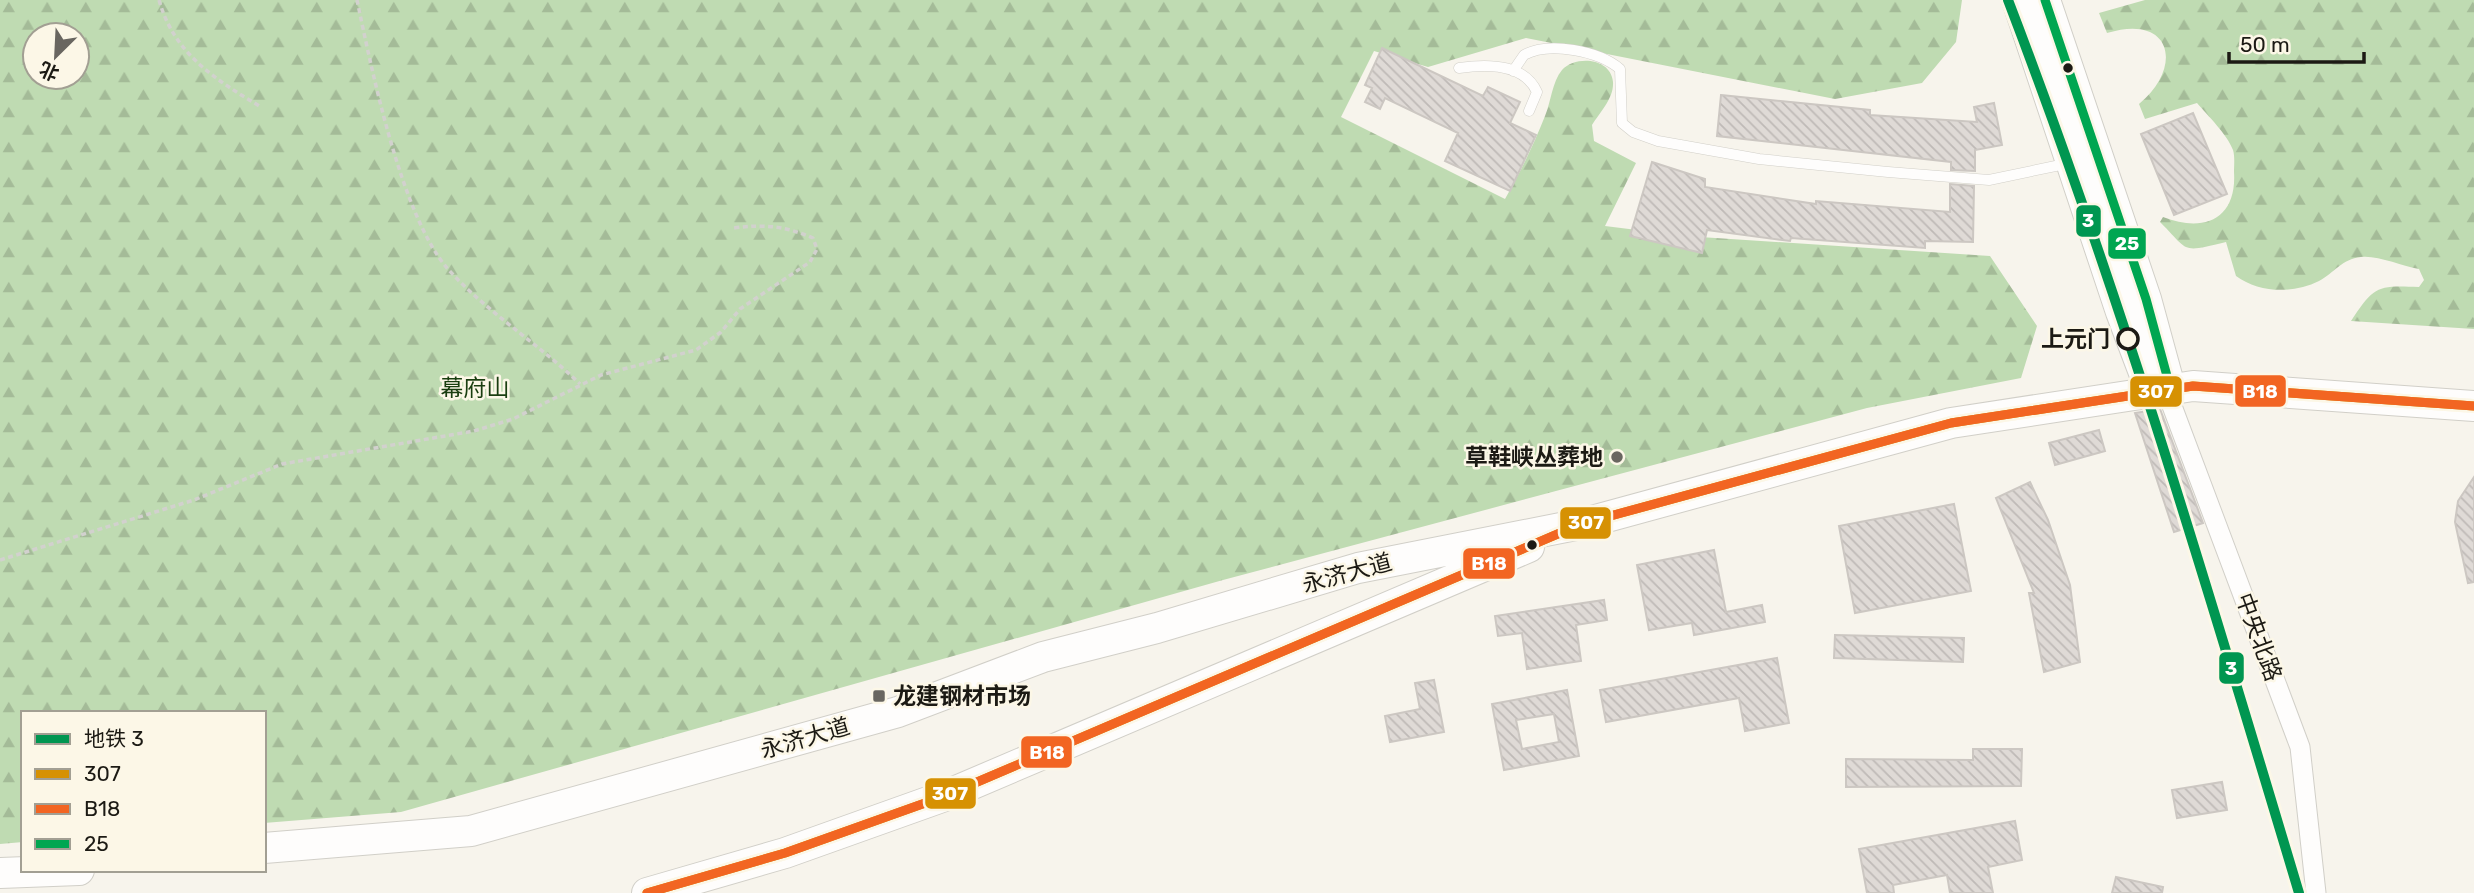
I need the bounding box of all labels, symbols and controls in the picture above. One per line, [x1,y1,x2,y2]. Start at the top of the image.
north arrow [21,21,91,91]
scale bar [2229,21,2364,65]
text: 50 m [2240,32,2290,57]
text: 北 [36,57,63,85]
unlabelled marker [2061,61,2075,75]
line badge: 3 [2075,204,2102,238]
text: 3 [2082,209,2094,232]
line badge: 25 [2107,227,2147,260]
text: 25 [2115,232,2139,255]
place label: 上元门 [2041,325,2110,353]
marker: 上元门 [2117,328,2139,350]
park label: 幕府山 [441,374,510,402]
line badge: B18 [2234,374,2287,408]
line badge: 307 [2129,375,2183,408]
text: 307 [2138,380,2174,403]
text: B18 [2242,380,2278,403]
place label: 草鞋峡丛葬地 [1465,443,1603,471]
marker: 草鞋峡丛葬地 [1609,449,1625,465]
line badge: 307 [1559,506,1612,540]
text: 307 [1568,511,1604,534]
unlabelled marker [1525,538,1539,552]
line badge: B18 [1462,547,1516,580]
street label: 永济大道 [1299,548,1395,598]
text: B18 [1471,552,1507,575]
street label: 中央北路 [2230,589,2288,685]
line badge: 3 [2218,651,2245,685]
text: 3 [2225,657,2237,680]
place label: 龙建钢材市场 [893,682,1031,710]
marker: 龙建钢材市场 [871,688,887,704]
legend [21,711,266,872]
street label: 永济大道 [757,712,853,764]
text: 地铁 3 [84,726,144,751]
line badge: B18 [1020,735,1073,769]
text: B18 [1029,741,1065,764]
text: 307 [84,761,121,786]
line badge: 307 [924,777,977,810]
text: 307 [932,782,968,805]
text: B18 [84,796,120,821]
text: 25 [84,831,109,856]

